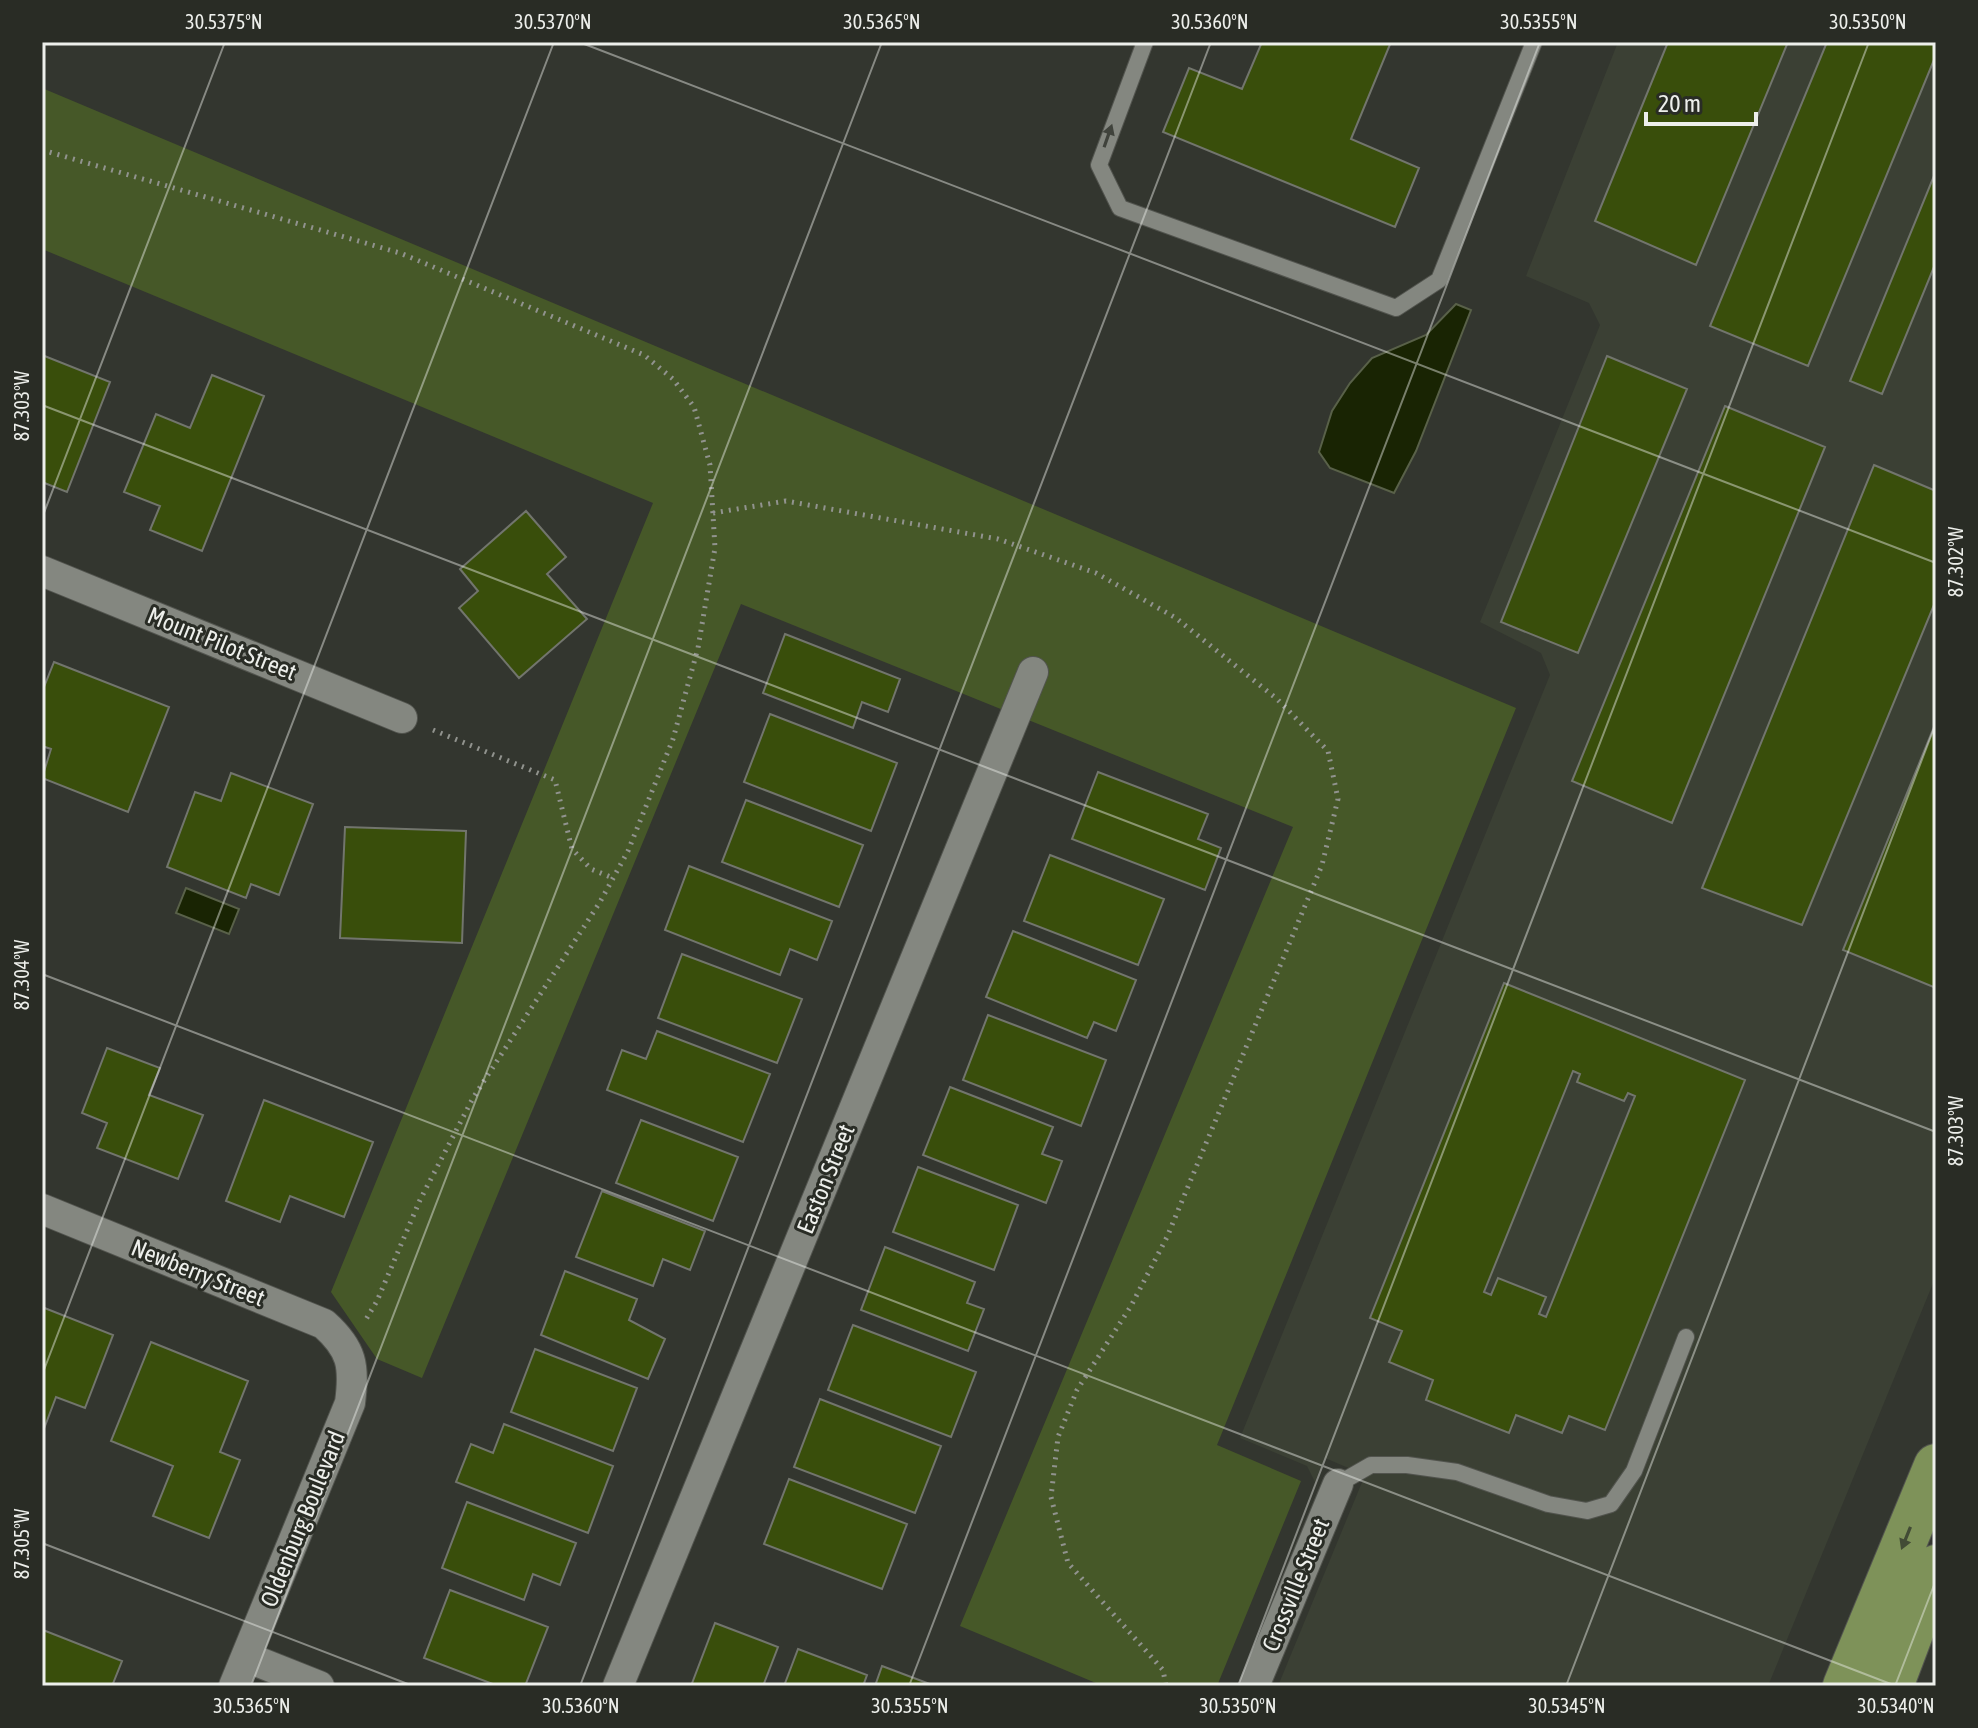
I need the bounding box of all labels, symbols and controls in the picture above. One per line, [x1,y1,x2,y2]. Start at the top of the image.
text: 30.5375°N [185,10,263,33]
text: 30.5370°N [514,10,592,33]
text: 30.5365°N [843,10,921,33]
text: 30.5360°N [1171,10,1249,33]
text: 30.5355°N [1500,10,1578,33]
text: 30.5350°N [1829,10,1907,33]
scale bar [1646,76,1756,126]
text: 20 m [1658,90,1701,117]
one-way arrow [1103,124,1115,148]
text: 87.303°W [10,370,33,441]
text: 87.302°W [1944,526,1967,597]
street label: Mount Pilot Street [144,601,300,686]
text: 87.304°W [10,939,33,1010]
text: 87.303°W [1944,1095,1967,1166]
street label: Easton Street [791,1120,860,1237]
street label: Newberry Street [128,1234,269,1312]
street label: Oldenburg Boulevard [255,1427,350,1611]
text: 87.305°W [10,1508,33,1579]
street label: Crossville Street [1257,1514,1334,1655]
one-way arrow [1900,1526,1913,1550]
text: 30.5365°N [213,1694,291,1717]
text: 30.5360°N [542,1694,620,1717]
text: 30.5355°N [871,1694,949,1717]
text: 30.5350°N [1199,1694,1277,1717]
text: 30.5345°N [1528,1694,1606,1717]
text: 30.5340°N [1857,1694,1935,1717]

